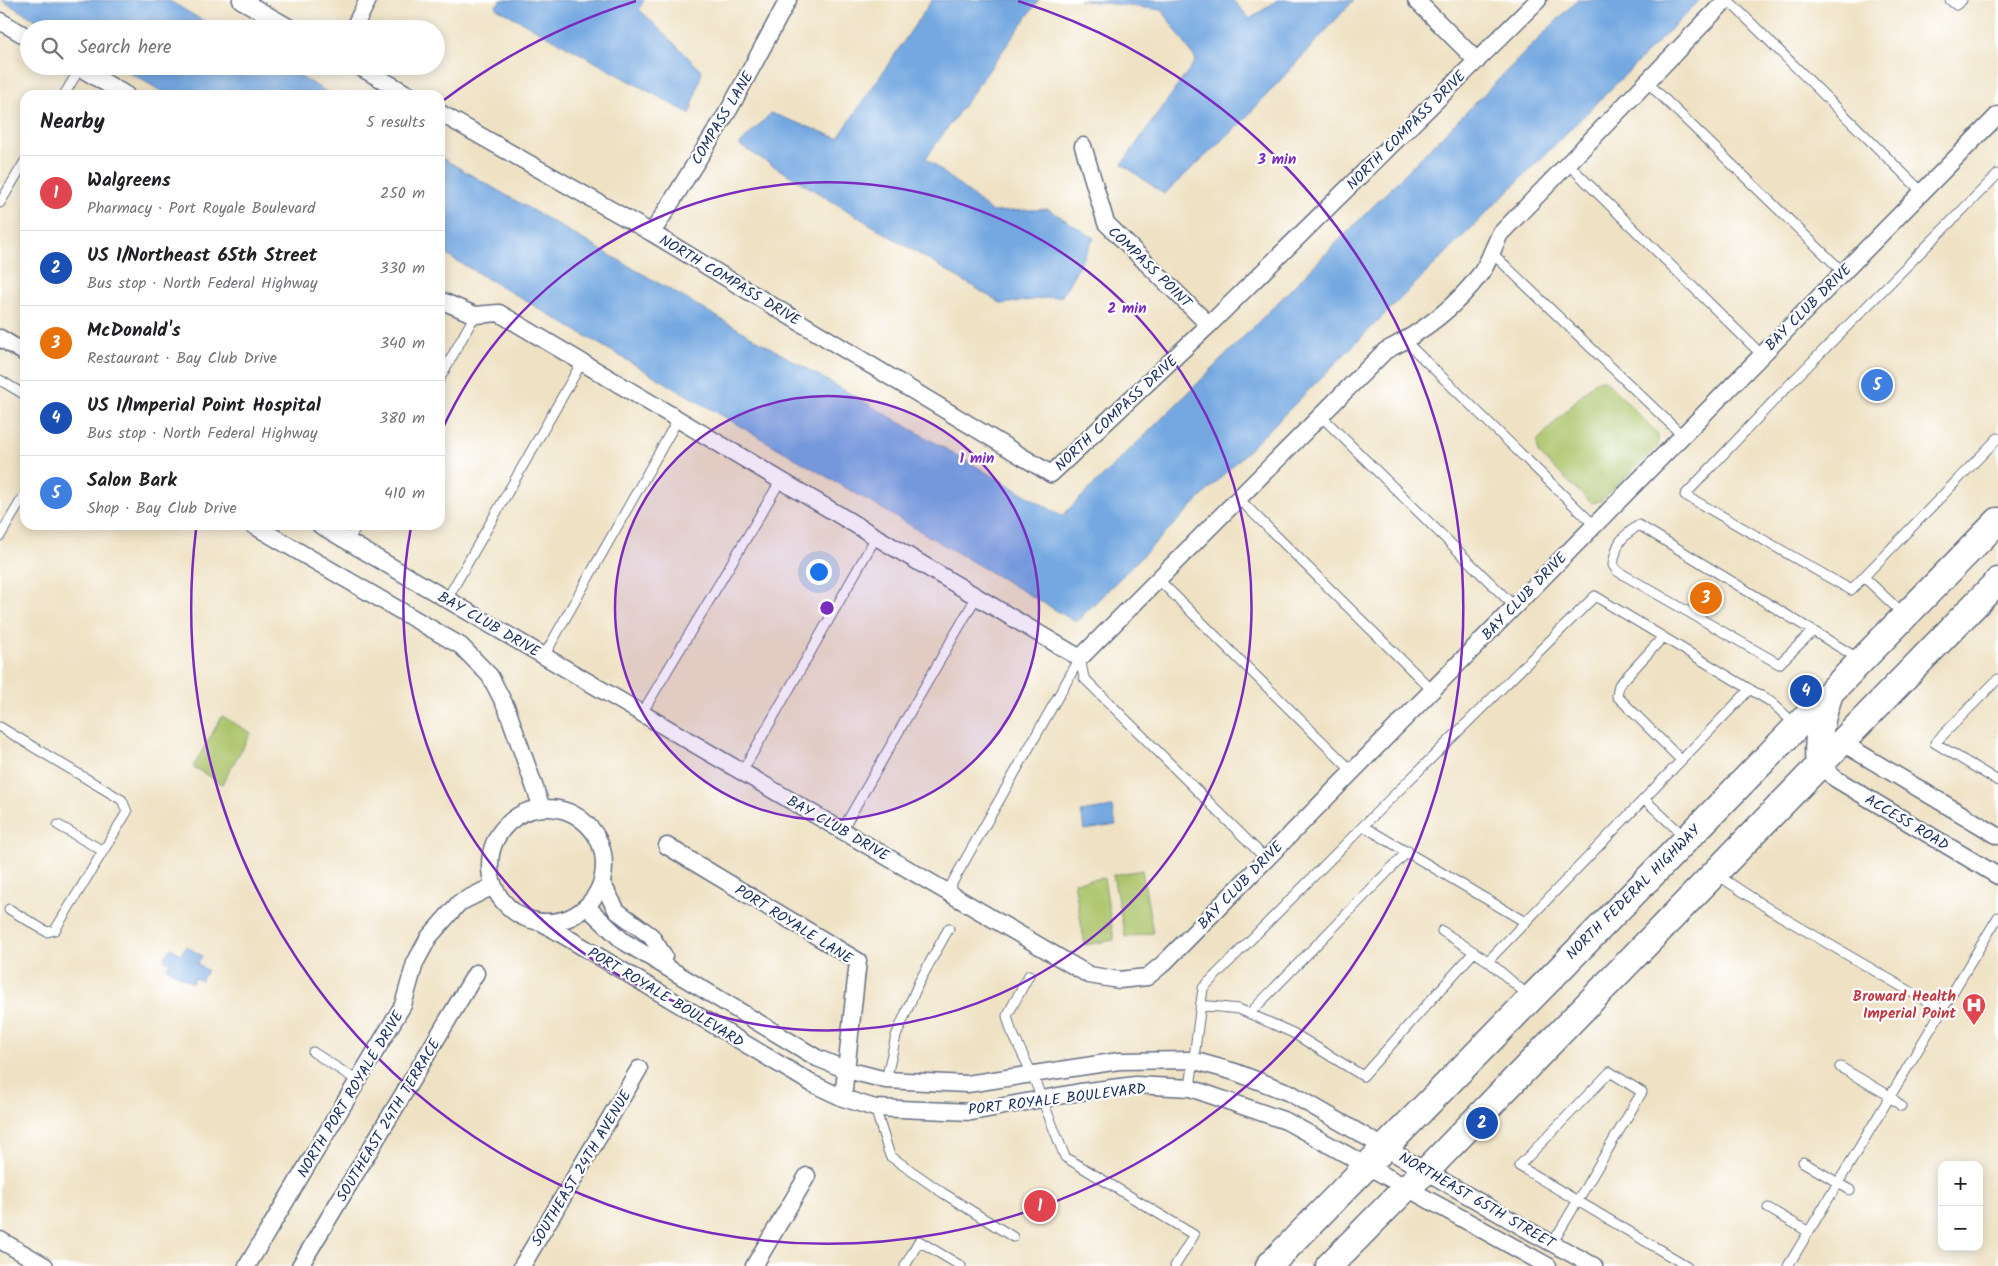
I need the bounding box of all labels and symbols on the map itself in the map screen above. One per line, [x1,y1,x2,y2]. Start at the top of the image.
street label: NORTH COMPASS DRIVE [1341,64,1473,196]
street label: COMPASS LANE [685,66,761,170]
text: 3 min [1257,148,1296,172]
street label: COMPASS POINT [1102,221,1198,316]
street label: NORTH COMPASS DRIVE [654,229,806,333]
street label: BAY CLUB DRIVE [1760,258,1859,357]
text: 2 min [1107,297,1147,321]
street label: NORTH COMPASS DRIVE [1050,349,1185,478]
pin: 5 [1861,366,1893,404]
text: 1 min [960,447,994,471]
street label: BAY CLUB DRIVE [1476,546,1574,646]
your location [806,559,832,585]
pin: 3 [1690,579,1722,617]
street label: BAY CLUB DRIVE [433,586,545,665]
centre of rings [818,599,836,617]
pin: 4 [1790,672,1822,710]
street label: ACCESS ROAD [1860,788,1953,858]
street label: BAY CLUB DRIVE [782,790,894,869]
street label: NORTH FEDERAL HIGHWAY [1561,819,1708,966]
street label: BAY CLUB DRIVE [1192,835,1290,935]
street label: PORT ROYALE LANE [730,879,858,971]
street label: PORT ROYALE BOULEVARD [583,941,749,1054]
place label: Broward Health Imperial Point [1853,985,1956,1026]
hospital icon: Broward Health Imperial Point [1961,992,1987,1026]
street label: NORTH PORT ROYALE DRIVE [291,1005,411,1183]
street label: SOUTHEAST 24TH TERRACE [331,1033,448,1207]
street label: PORT ROYALE BOULEVARD [967,1077,1148,1123]
street label: SOUTHEAST 24TH AVENUE [525,1085,639,1251]
pin: 2 [1466,1104,1498,1142]
street label: NORTHEAST 65TH STREET [1394,1146,1561,1256]
pin: 1 [1024,1187,1056,1225]

